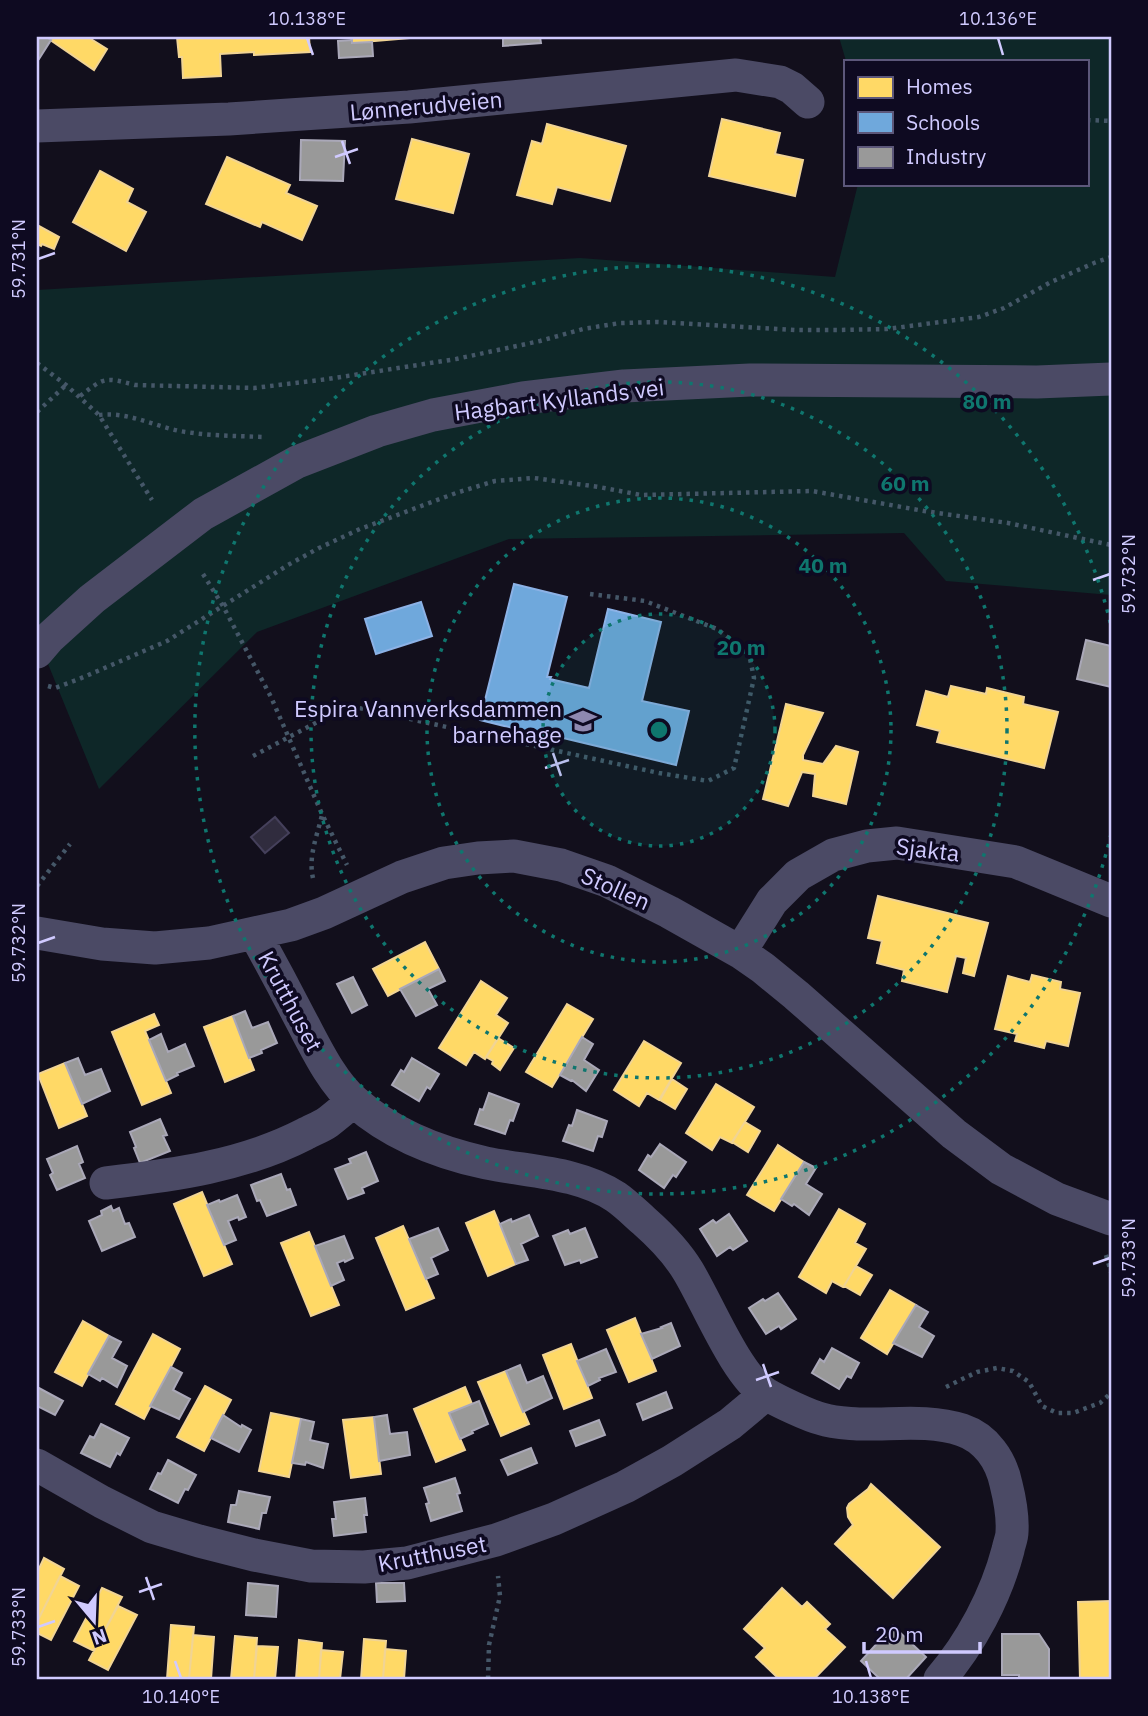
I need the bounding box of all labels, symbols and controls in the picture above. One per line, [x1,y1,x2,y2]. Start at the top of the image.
text: 10.138°E [268,7,346,30]
text: 10.136°E [959,7,1037,30]
legend [844,60,1088,186]
text: Homes [906,72,973,100]
street label: Lønnerudveien [348,83,504,127]
text: Schools [906,108,980,136]
text: Industry [906,142,987,170]
text: 59.731°N [7,219,30,299]
street label: Hagbart Kyllands vei [452,371,666,427]
text: 80 m [963,387,1011,415]
text: 60 m [881,469,929,497]
text: 59.732°N [1117,534,1140,614]
text: 40 m [799,551,847,579]
text: 20 m [717,633,765,661]
place label: Espira Vannverksdammen barnehage [294,693,562,749]
school or university icon: Espira Vannverksdammen barnehage [568,706,598,736]
centre of rings [647,718,671,742]
street label: Sjakta [895,830,961,868]
street label: Stollen [577,860,655,916]
text: 59.732°N [7,903,30,983]
street label: Krutthuset [252,945,330,1057]
text: 59.733°N [1117,1218,1140,1298]
street label: Krutthuset [375,1528,489,1578]
north arrow [60,1586,130,1656]
text: 59.733°N [7,1587,30,1667]
scale bar [864,1611,980,1655]
text: 20 m [875,1620,924,1648]
text: N [89,1623,110,1651]
text: 10.140°E [142,1685,220,1708]
text: 10.138°E [832,1685,910,1708]

